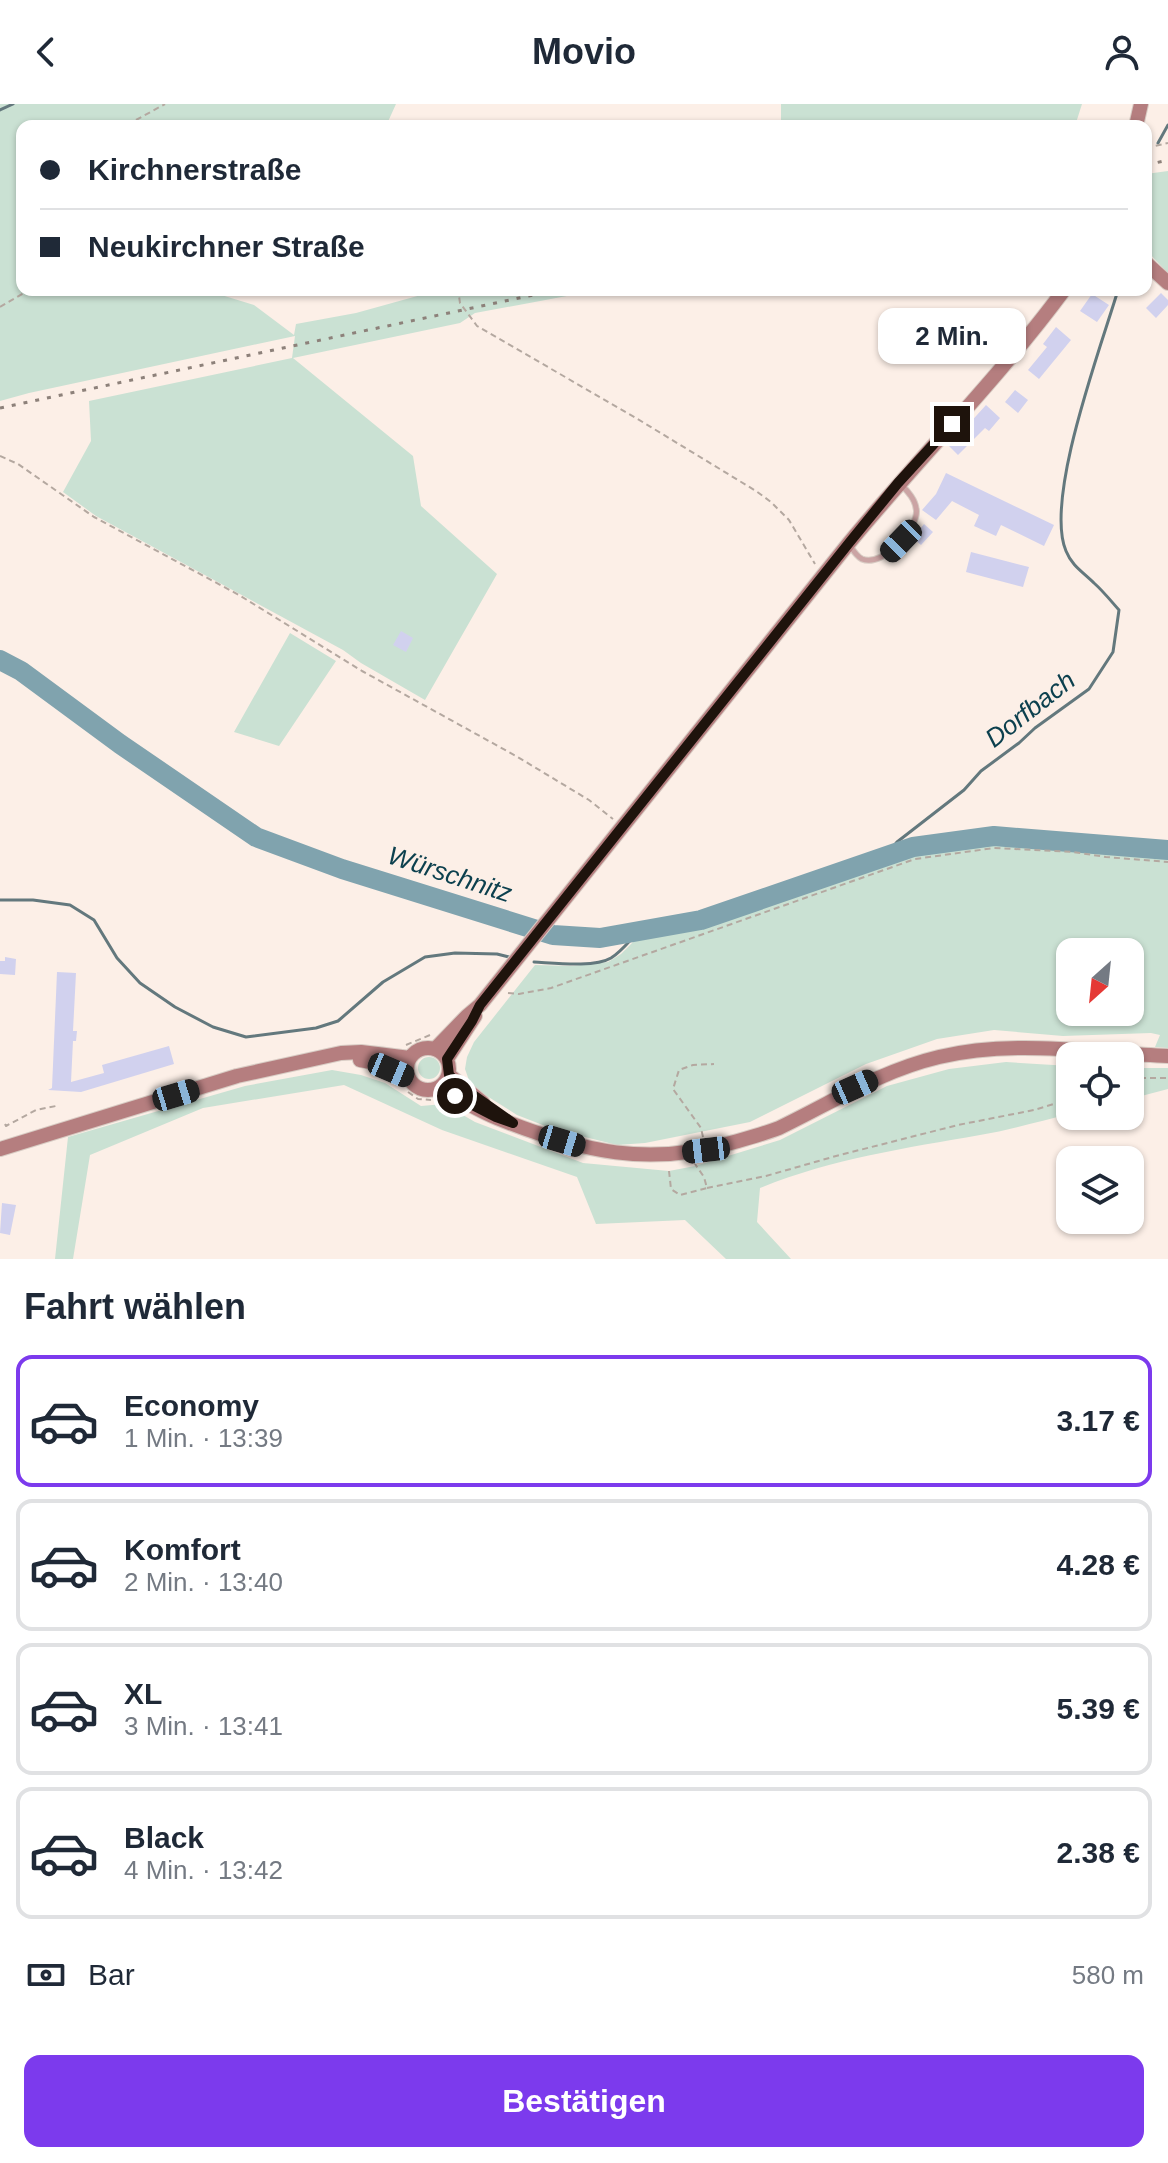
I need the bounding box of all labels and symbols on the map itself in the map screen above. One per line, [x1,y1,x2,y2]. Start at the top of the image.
callout: 2 Min. [878,308,1026,364]
route end [934,406,970,442]
car [876,515,926,567]
water label: Dorfbach [979,665,1081,753]
water label: Würschnitz [384,840,516,908]
north arrow [1056,938,1144,1026]
car [364,1050,418,1090]
car [828,1066,882,1108]
car [150,1077,202,1113]
route start [437,1078,473,1114]
car [536,1123,588,1159]
car [681,1135,731,1165]

